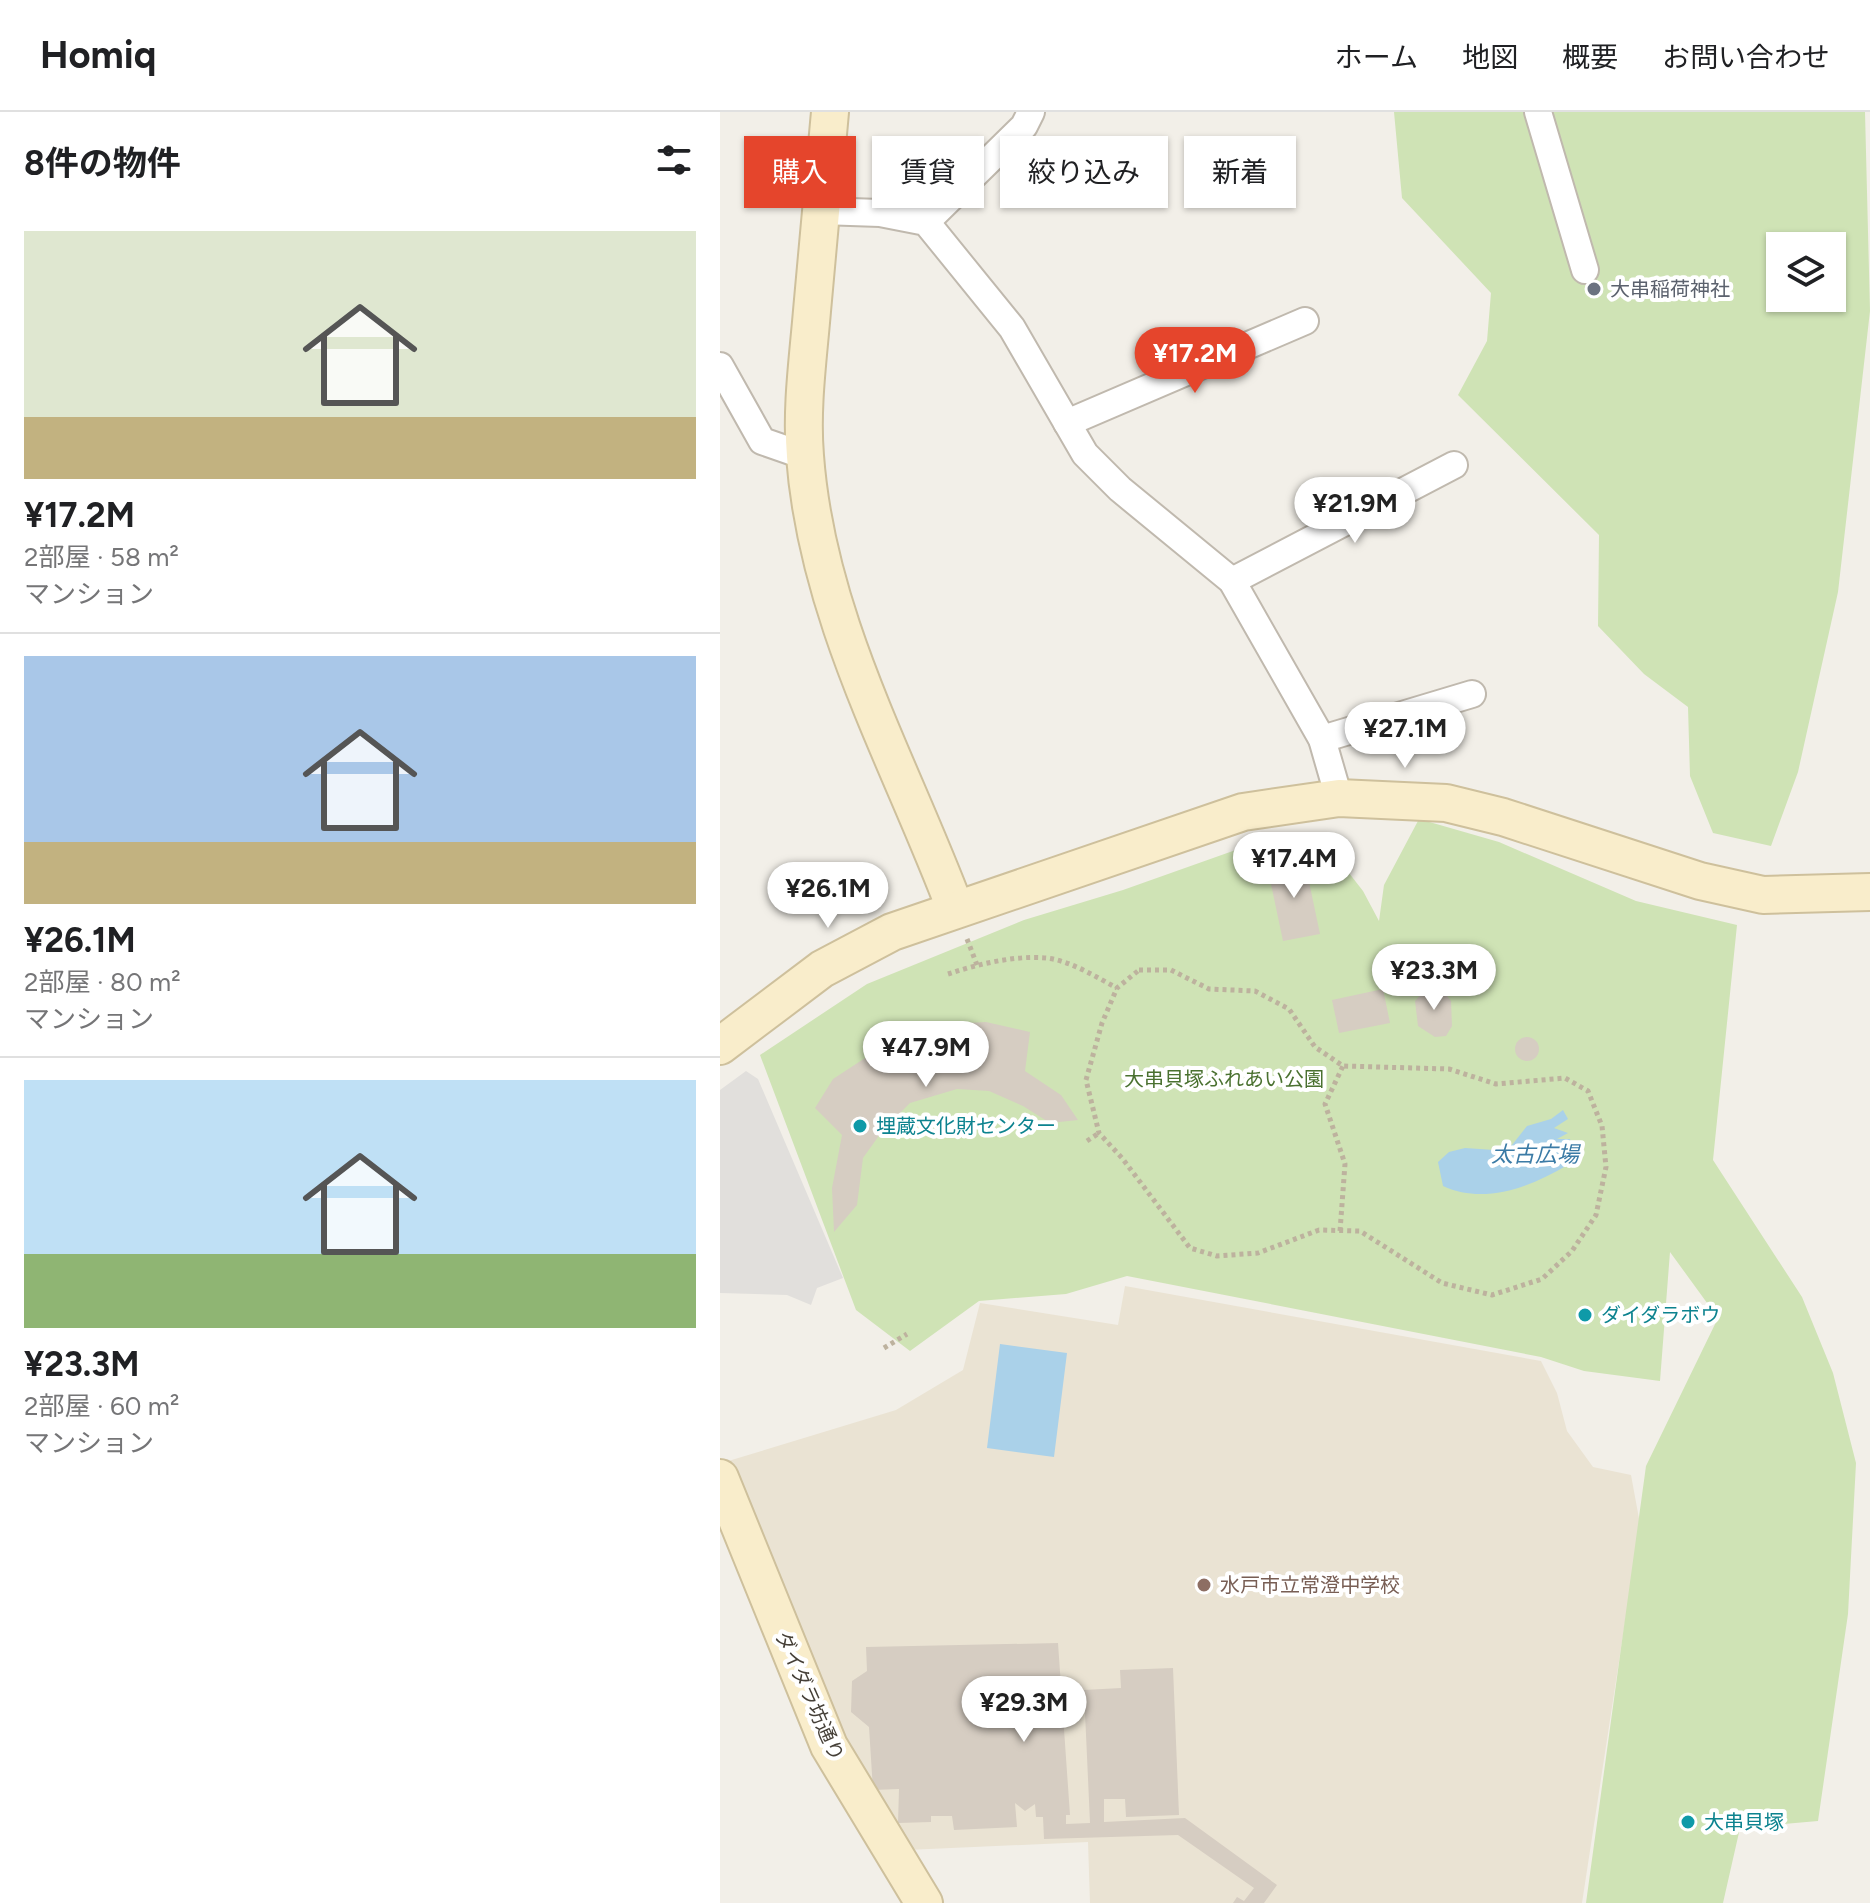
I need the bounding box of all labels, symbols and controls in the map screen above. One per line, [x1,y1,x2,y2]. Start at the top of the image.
text: Homiq [40,32,156,78]
text: ホーム [1335,40,1418,74]
text: 地図 [1462,40,1518,74]
text: 概要 [1562,40,1618,74]
text: お問い合わせ [1662,40,1830,74]
chip: 購入 [744,136,856,208]
chip: 賃貸 [872,136,984,208]
chip: 絞り込み [1000,136,1168,208]
chip: 新着 [1184,136,1296,208]
icon: filters [652,138,696,182]
text: 8件の物件 [24,143,181,184]
map controls [1766,232,1846,312]
button: layers [1766,232,1846,312]
place label: 大串稲荷神社 [1610,277,1730,301]
marker: 大串稲荷神社 [1585,280,1603,298]
icon: home [288,283,432,427]
pin: ¥17.2M [1130,327,1260,395]
text: ¥17.2M [1153,337,1237,369]
pin: ¥21.9M [1290,477,1420,545]
text: ¥21.9M [1312,487,1398,519]
text: ¥17.2M [24,495,135,536]
text: 2部屋 · 58 m² [24,541,179,573]
text: マンション [24,578,154,610]
pin: ¥27.1M [1340,702,1470,770]
icon: home [288,708,432,852]
text: ¥27.1M [1363,712,1447,744]
pin: ¥17.4M [1229,832,1359,900]
text: ¥17.4M [1251,842,1337,874]
pin: ¥26.1M [763,862,893,930]
text: ¥26.1M [785,872,871,904]
text: ¥26.1M [24,920,136,961]
pin: ¥23.3M [1369,944,1499,1012]
text: ¥23.3M [1390,954,1478,986]
text: 2部屋 · 80 m² [24,966,181,998]
text: マンション [24,1003,154,1035]
pin: ¥47.9M [861,1021,991,1089]
text: ¥47.9M [881,1031,971,1063]
park label: 大串貝塚ふれあい公園 [1124,1067,1324,1091]
place label: 埋蔵文化財センター [876,1114,1056,1138]
marker: 埋蔵文化財センター [851,1117,869,1135]
icon: home [288,1132,432,1276]
water label: 太古広場 [1491,1141,1582,1168]
place label: ダイダラボウ [1601,1303,1720,1327]
marker: ダイダラボウ [1576,1306,1594,1324]
text: ¥23.3M [24,1344,139,1385]
text: 2部屋 · 60 m² [24,1390,179,1422]
text: マンション [24,1427,154,1459]
place label: 水戸市立常澄中学校 [1220,1573,1400,1597]
marker: 水戸市立常澄中学校 [1195,1576,1213,1594]
street label: ダイダラ坊通り [771,1628,849,1764]
pin: ¥29.3M [959,1676,1089,1744]
text: ¥29.3M [980,1686,1068,1718]
place label: 大串貝塚 [1704,1810,1784,1834]
marker: 大串貝塚 [1679,1813,1697,1831]

